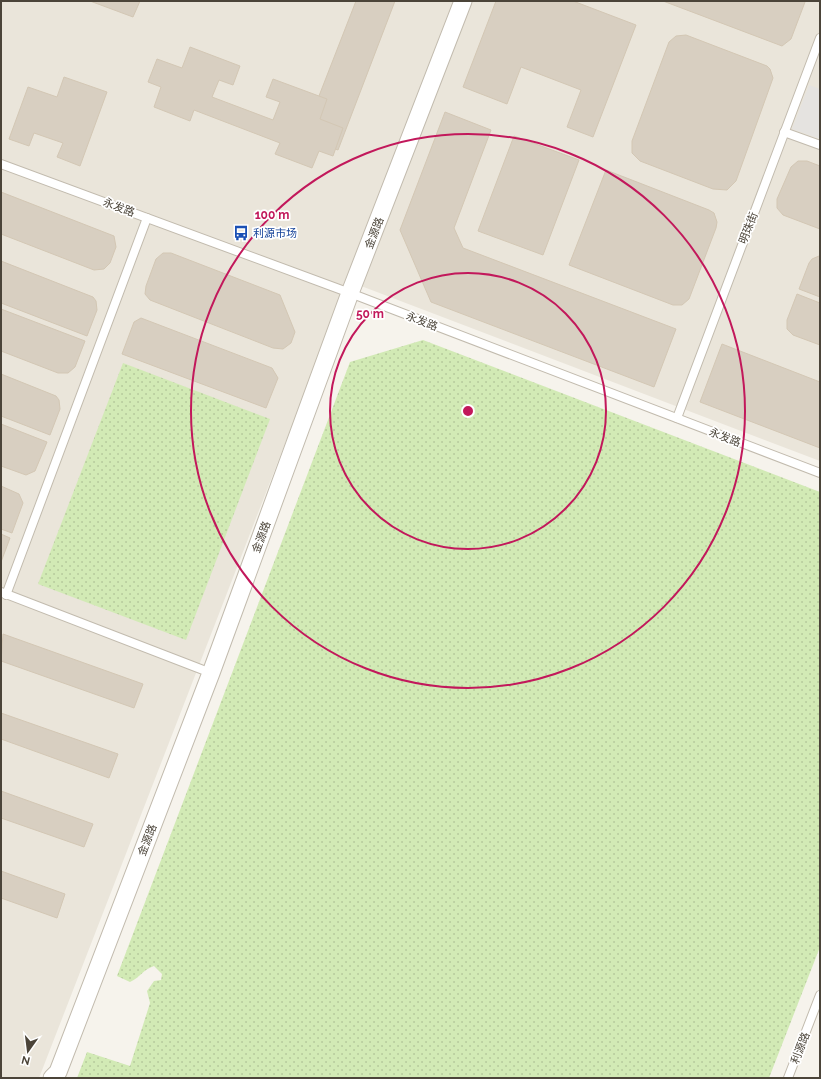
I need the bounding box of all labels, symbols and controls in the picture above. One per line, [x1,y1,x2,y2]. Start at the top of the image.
street label: 永发路 [101,196,137,219]
text: 100 m [255,208,289,222]
street label: 明珠街 [736,210,760,246]
street label: 金源路 [362,215,386,251]
bus stop icon: 利源市场 [232,224,250,242]
place label: 利源市场 [253,227,297,240]
text: 50 m [356,307,384,321]
street label: 永发路 [404,309,440,333]
centre of rings [461,404,475,418]
street label: 永发路 [707,425,743,449]
street label: 金源路 [250,519,273,555]
street label: 金源路 [135,822,159,858]
street label: 利源路 [788,1030,812,1066]
north arrow [8,1031,48,1071]
text: N [20,1053,31,1068]

